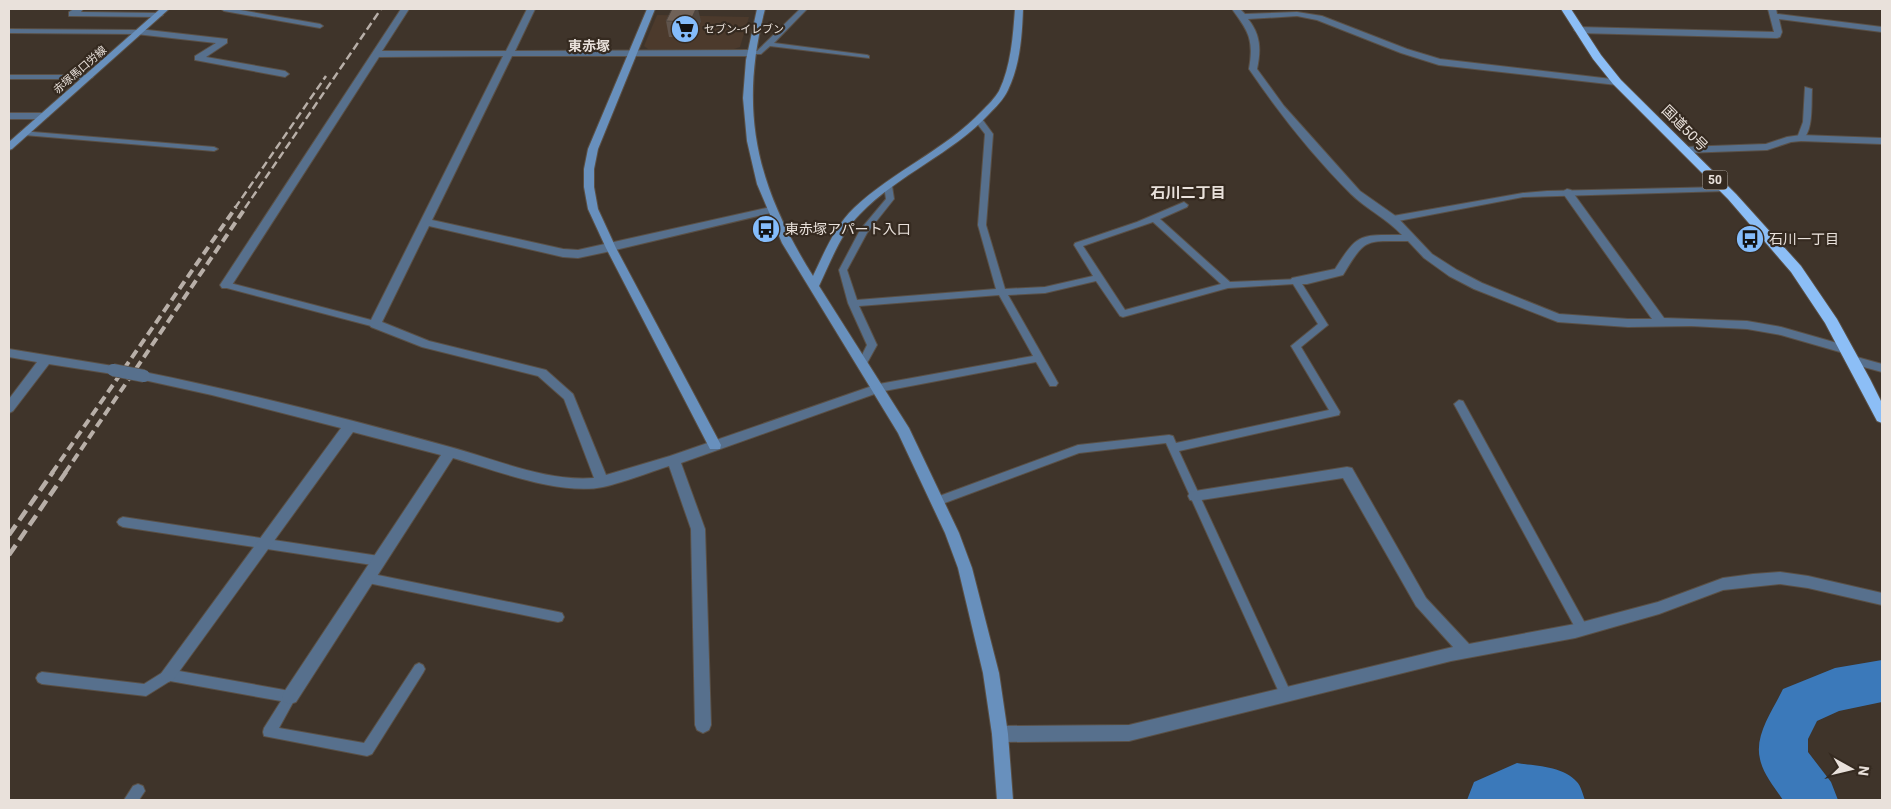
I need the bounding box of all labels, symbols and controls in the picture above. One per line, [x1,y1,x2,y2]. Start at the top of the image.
supermarket icon: セブン-イレブン [670,14,700,44]
place label: セブン-イレブン [704,23,784,36]
district label: 東赤塚 [568,38,610,54]
street label: 赤塚馬口労線 [51,43,109,97]
street label: 国道50号 [1659,102,1711,154]
road number: 50 [1702,170,1728,190]
district label: 石川二丁目 [1150,184,1226,202]
bus stop icon: 東赤塚アパート入口 [751,214,781,244]
place label: 東赤塚アパート入口 [785,221,911,237]
bus stop icon: 石川一丁目 [1735,224,1765,254]
place label: 石川一丁目 [1769,231,1839,247]
north arrow [1826,744,1876,794]
text: N [1855,765,1872,777]

